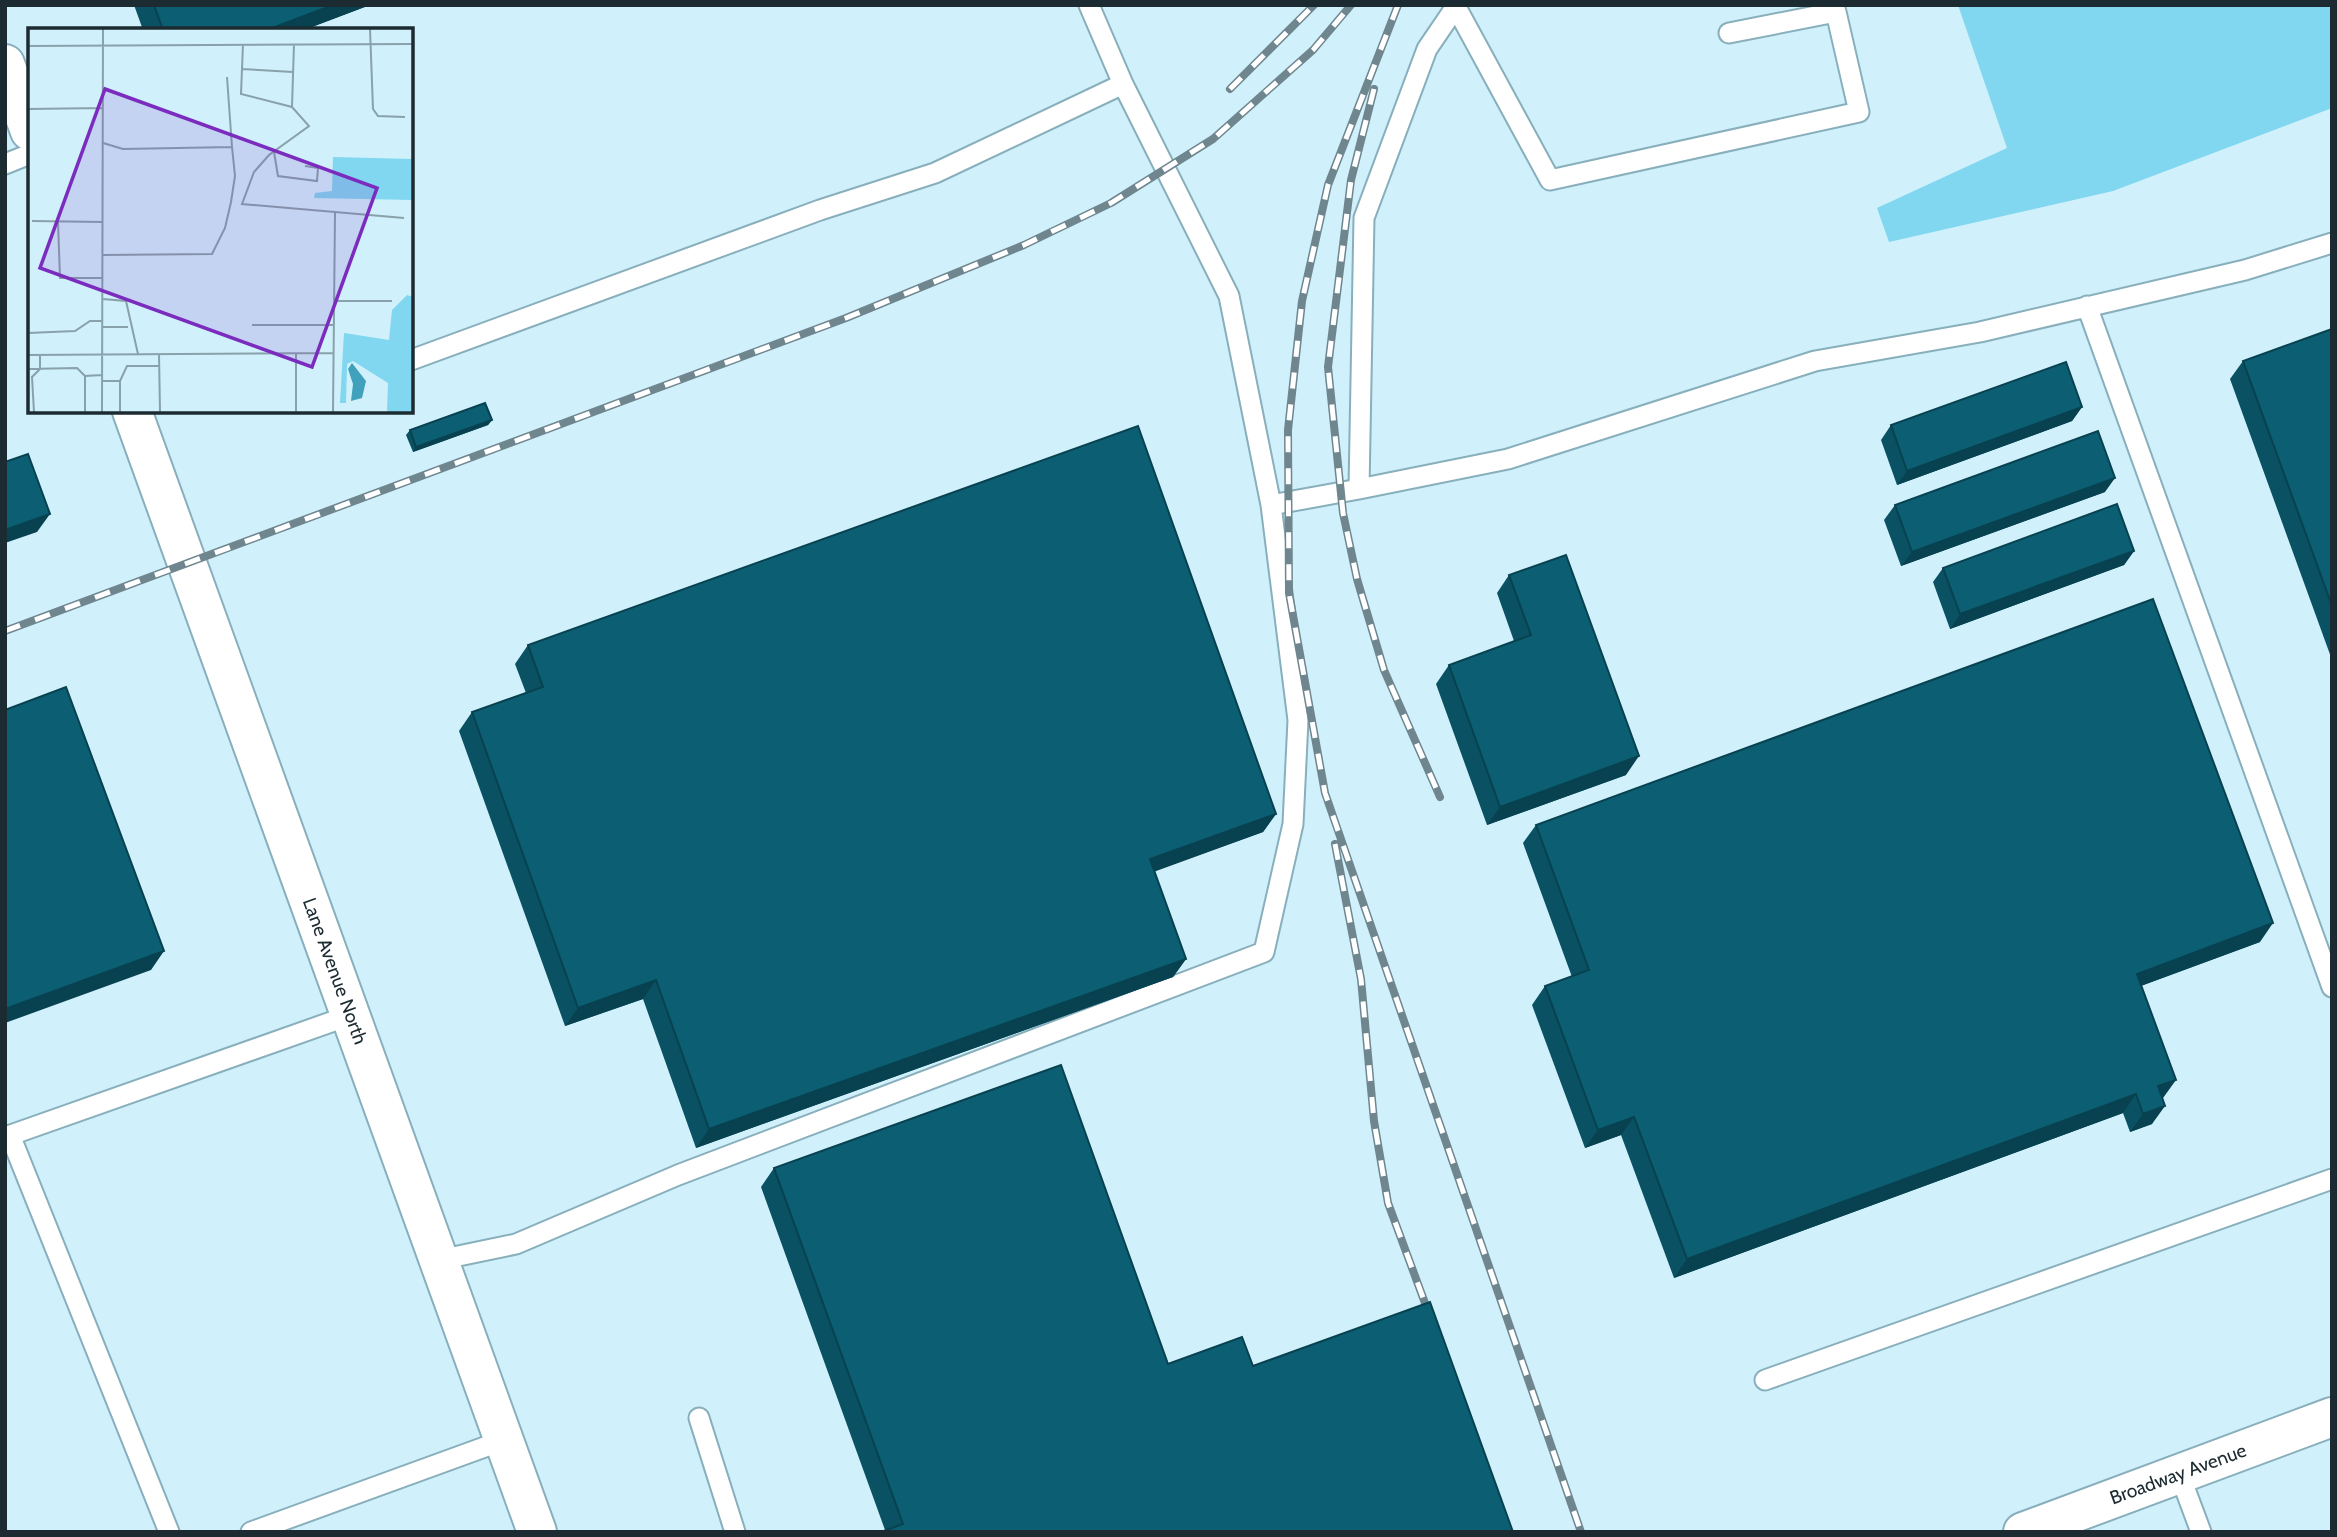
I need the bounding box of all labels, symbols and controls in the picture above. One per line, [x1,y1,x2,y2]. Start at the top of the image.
inset map [28,28,413,413]
street label: Lane Avenue North [298,895,372,1047]
street label: Broadway Avenue [2107,1439,2250,1509]

